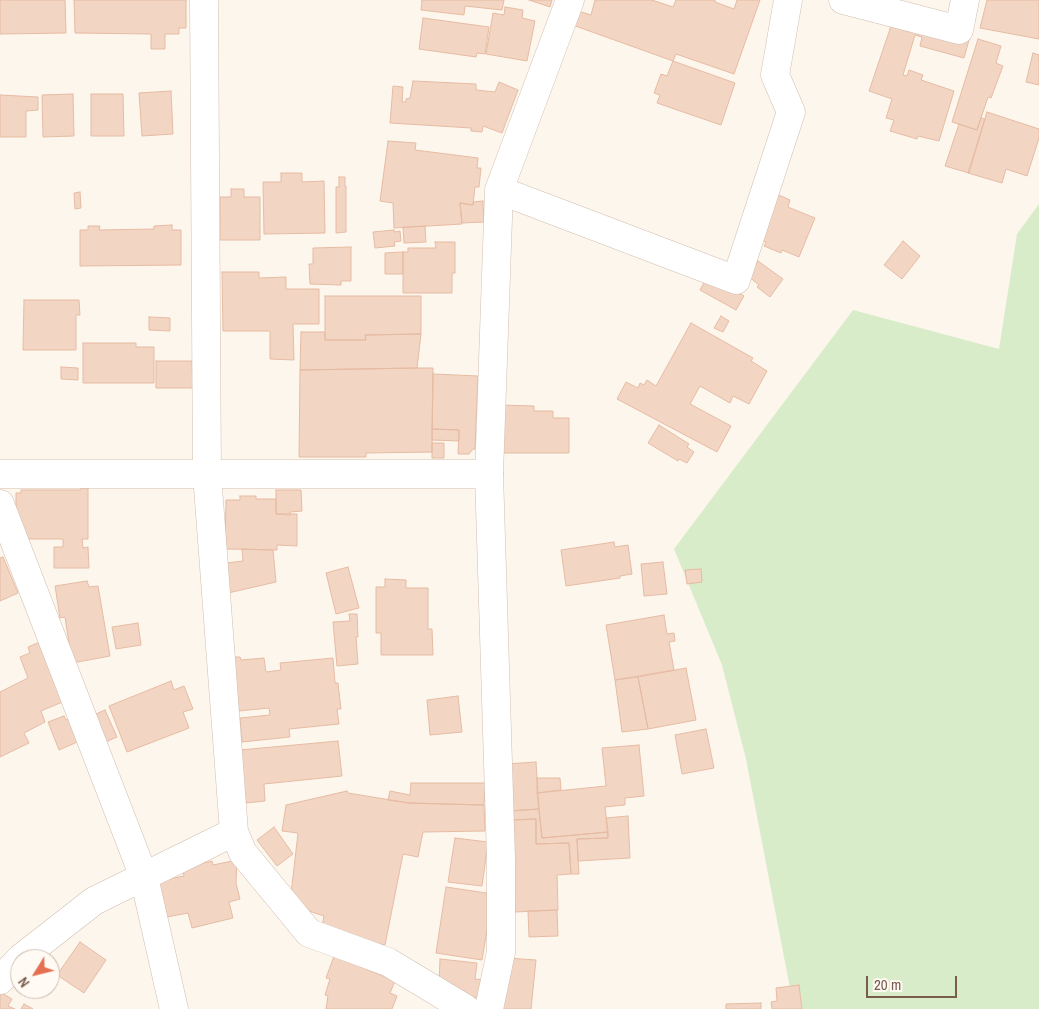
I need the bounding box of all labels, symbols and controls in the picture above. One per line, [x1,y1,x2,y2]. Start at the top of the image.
north arrow [10,949,60,999]
scale bar [869,966,960,998]
text: N [14,974,33,991]
text: 20 m [874,974,901,995]

